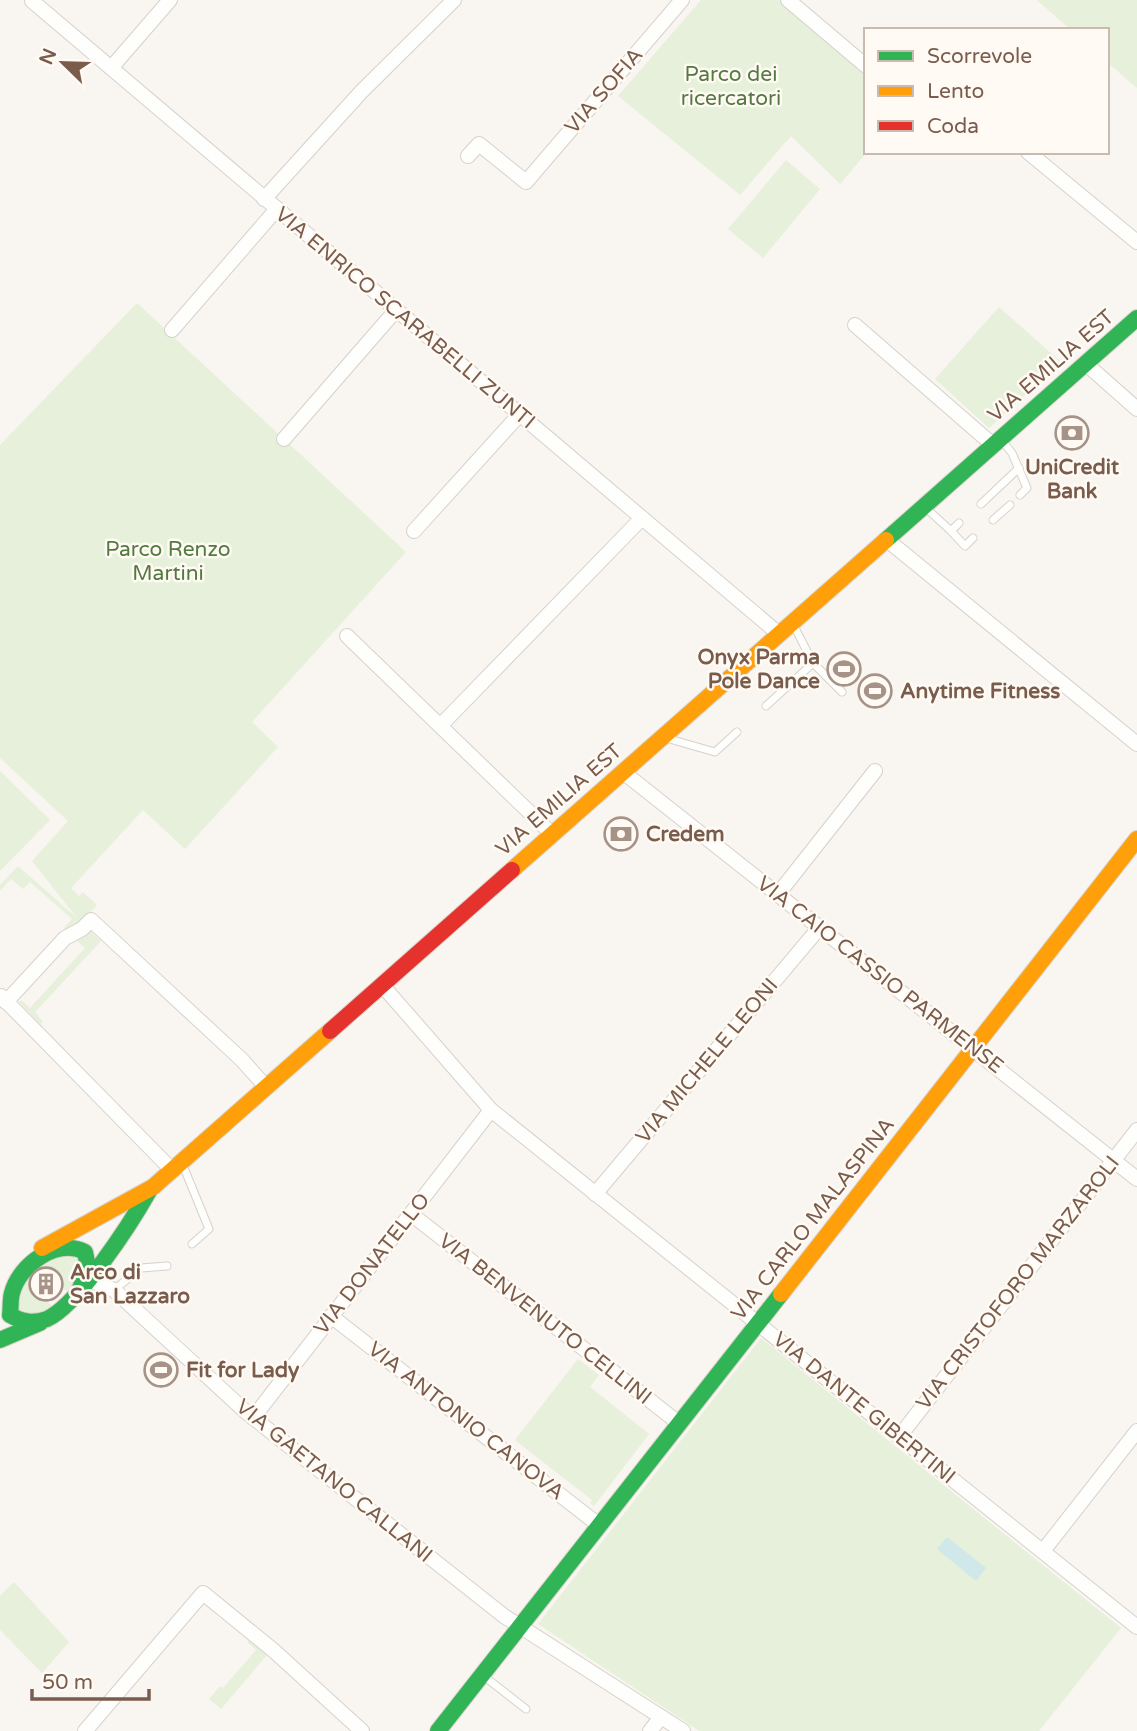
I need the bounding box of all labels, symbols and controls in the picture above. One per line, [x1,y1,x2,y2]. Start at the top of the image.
north arrow [28,28,98,98]
legend [864,28,1109,154]
street label: VIA SOFIA [560,43,648,139]
text: Scorrevole [927,44,1032,69]
text: N [35,45,61,68]
park label: Parco dei ricercatori [681,62,781,111]
text: Lento [927,79,984,104]
text: Coda [927,114,979,139]
street label: VIA ENRICO SCARABELLI ZUNTI [270,202,540,434]
street label: VIA EMILIA EST [983,304,1119,428]
bank icon: UniCredit Bank [1053,414,1091,452]
place label: UniCredit Bank [1025,455,1119,504]
park label: Parco Renzo Martini [105,537,231,586]
place label: Onyx Parma Pole Dance [698,645,820,694]
sports icon: Onyx Parma Pole Dance [825,650,863,688]
sports icon: Anytime Fitness [856,672,894,710]
place label: Anytime Fitness [900,679,1060,704]
street label: VIA EMILIA EST [491,738,627,862]
bank icon: Credem [602,815,640,853]
place label: Credem [646,822,724,847]
street label: VIA CAIO CASSIO PARMENSE [752,871,1008,1079]
street label: VIA MICHELE LEONI [631,973,783,1149]
street label: VIA CARLO MALASPINA [726,1113,900,1325]
street label: VIA CRISTOFORO MARZAROLI [911,1151,1125,1415]
street label: VIA DONATELLO [309,1188,435,1340]
street label: VIA BENVENUTO CELLINI [434,1228,656,1410]
place label: Arco di San Lazzaro [70,1260,190,1309]
building icon: Arco di San Lazzaro [27,1265,65,1303]
street label: VIA DANTE GIBERTINI [768,1327,960,1489]
street label: VIA ANTONIO CANOVA [363,1337,569,1505]
sports icon: Fit for Lady [142,1351,180,1389]
place label: Fit for Lady [186,1358,300,1383]
street label: VIA GAETANO CALLANI [231,1394,437,1568]
scale bar [32,1658,149,1702]
text: 50 m [42,1670,93,1695]

